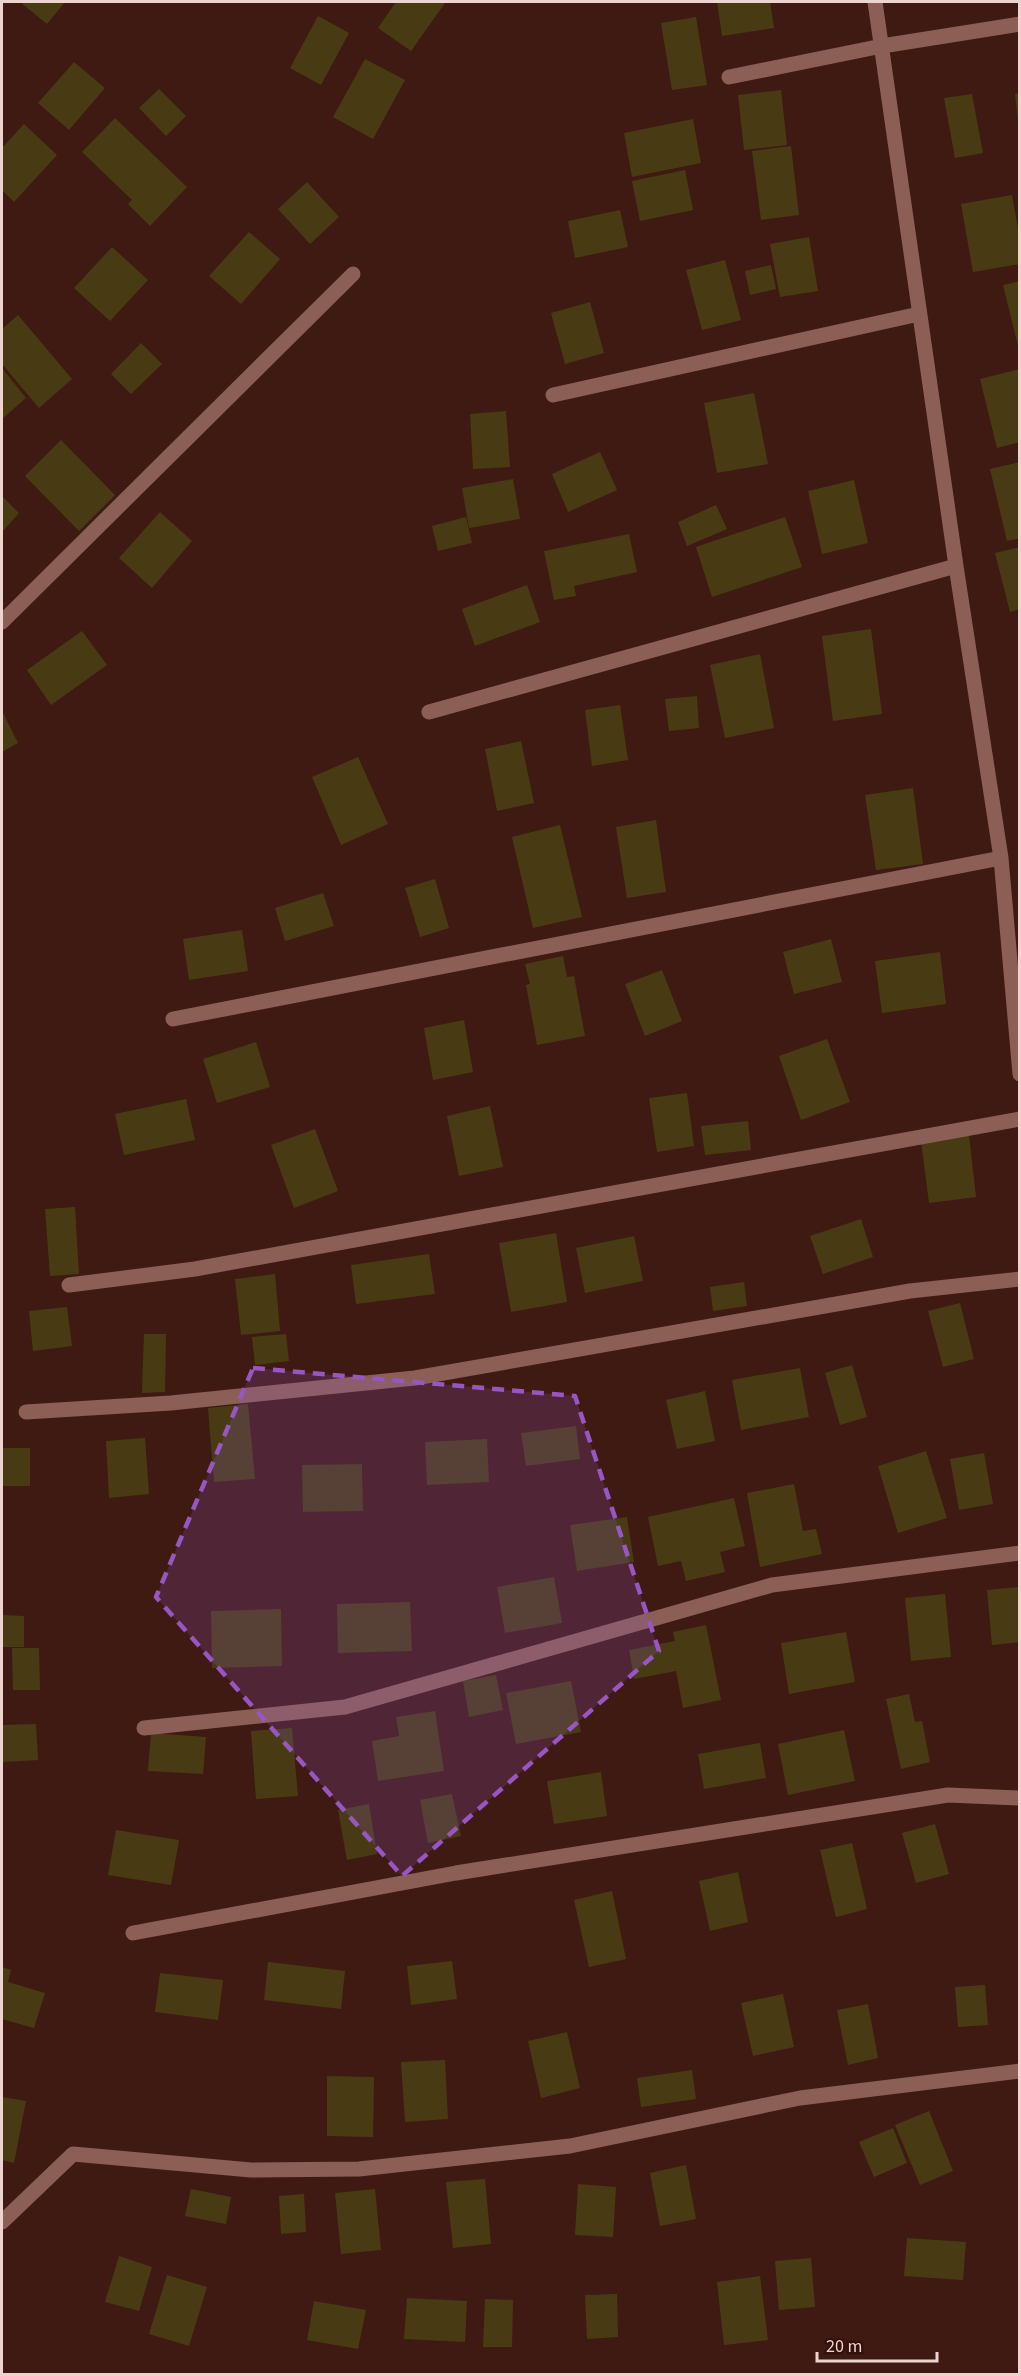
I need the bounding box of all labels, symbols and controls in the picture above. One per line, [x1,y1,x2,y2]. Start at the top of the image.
scale bar [817,2325,937,2363]
text: 20 m [826,2334,862,2359]

